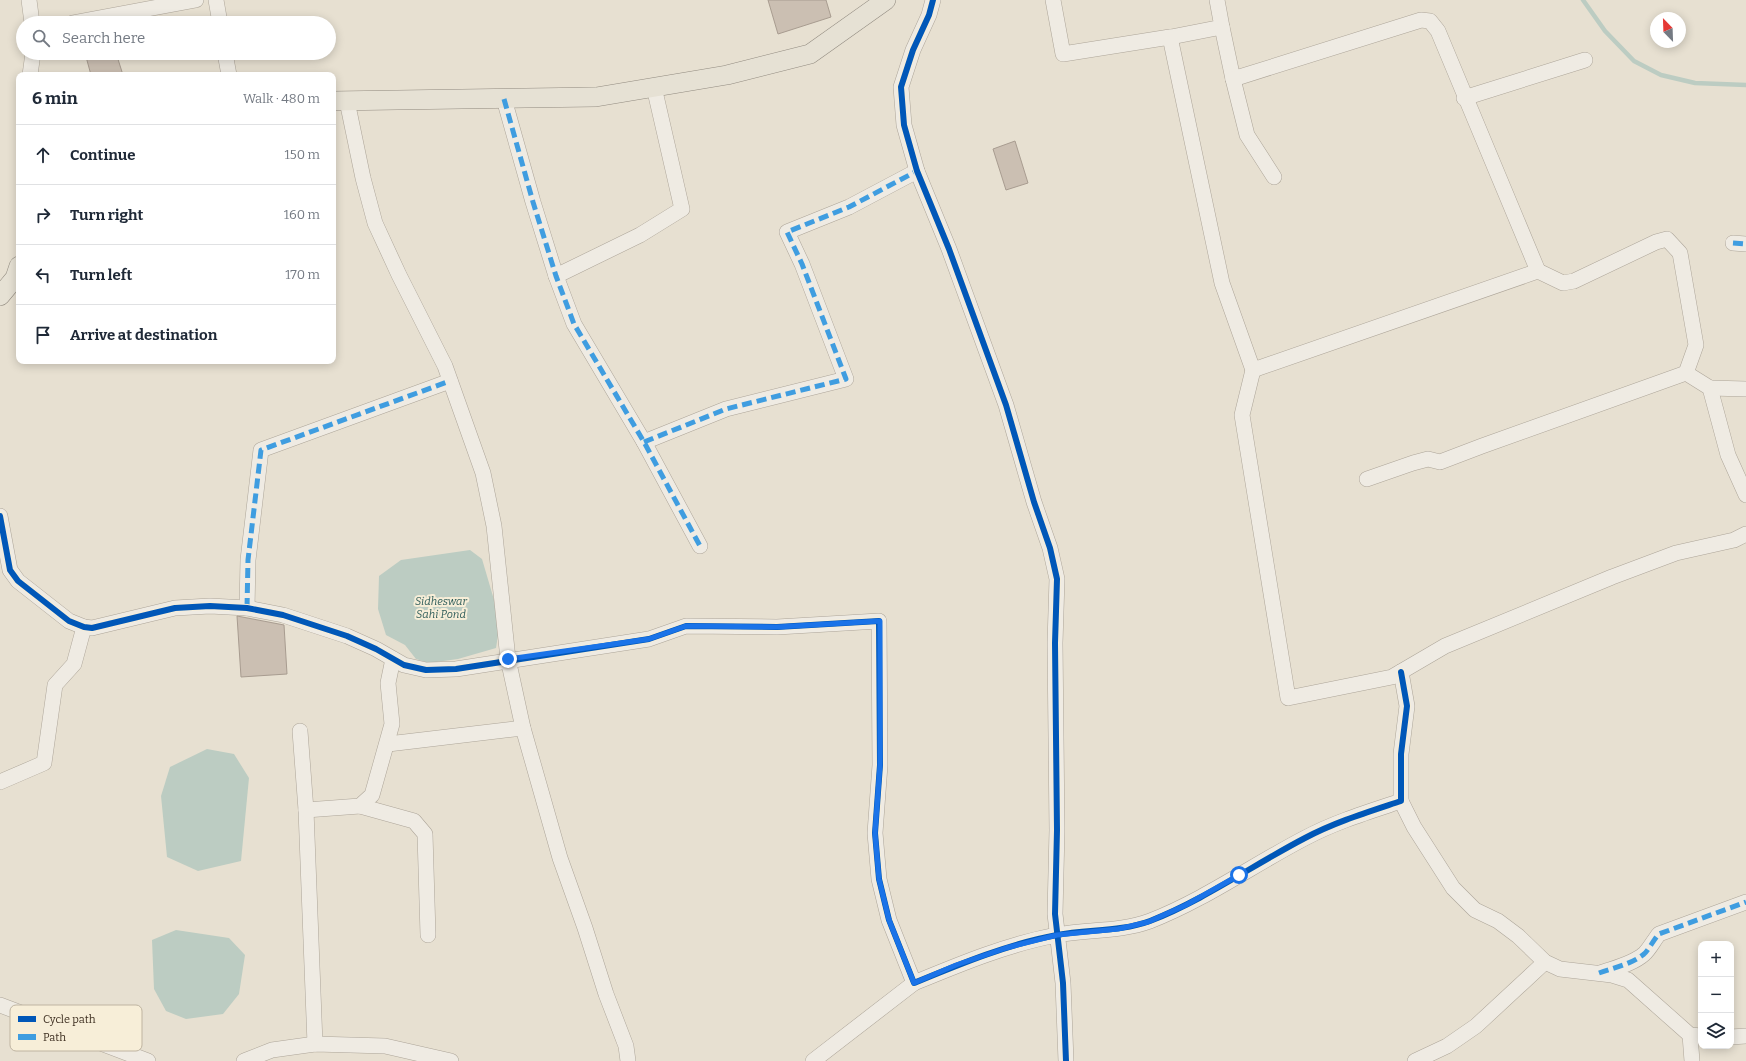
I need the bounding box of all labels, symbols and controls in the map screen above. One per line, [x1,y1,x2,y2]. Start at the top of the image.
north arrow [1650,12,1686,48]
search box [16,16,336,60]
icon: search [30,27,52,49]
text: Search here [62,29,145,47]
text: 6 min [32,88,78,109]
text: Walk · 480 m [243,91,320,106]
icon: ahead [32,144,54,166]
text: Continue [70,146,136,164]
text: 150 m [284,147,320,162]
icon: right [32,204,54,226]
text: Turn right [70,206,143,224]
text: 160 m [284,207,320,222]
icon: left [32,264,54,286]
text: Turn left [70,266,132,284]
text: 170 m [285,267,320,282]
icon: arrive [32,324,54,346]
text: Arrive at destination [70,326,217,344]
water label: Sidheswar Sahi Pond [415,595,467,621]
route end [499,650,517,668]
route start [1230,866,1248,884]
map controls [1698,941,1734,1049]
button: + [1698,941,1734,977]
button: − [1698,977,1734,1013]
legend [10,1005,142,1051]
text: Cycle path [43,1013,96,1026]
button: layers [1698,1013,1734,1049]
text: Path [43,1031,66,1044]

